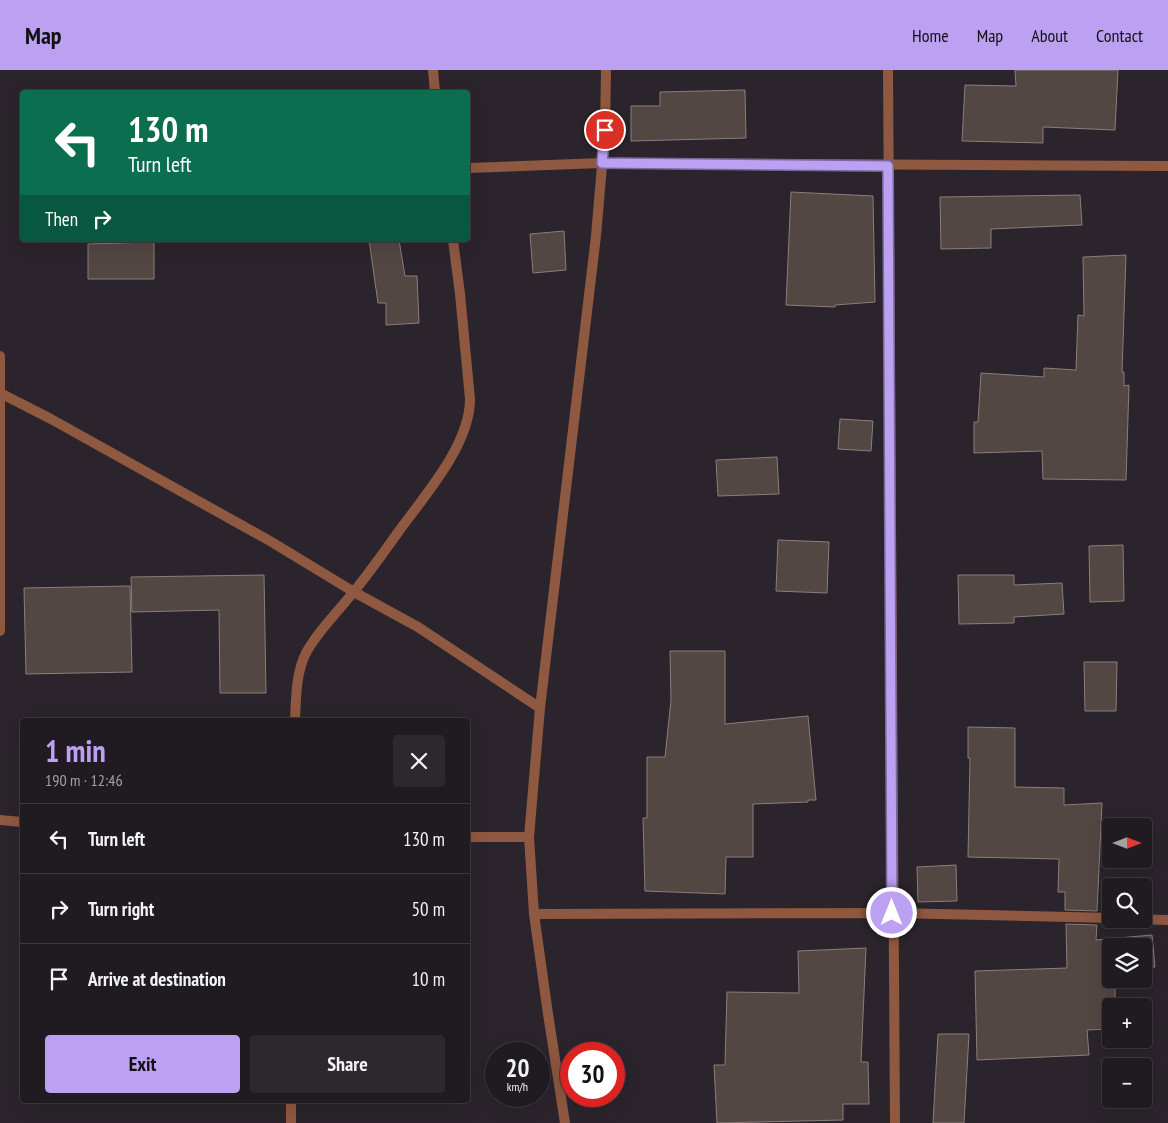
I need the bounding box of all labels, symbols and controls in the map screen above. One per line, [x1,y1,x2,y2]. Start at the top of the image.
text: Map [25,20,62,51]
text: Home [912,24,949,47]
text: Map [977,24,1003,47]
text: About [1031,24,1068,47]
text: Contact [1096,24,1143,47]
text: 130 m [128,106,209,152]
pin [584,109,626,151]
icon: left [45,110,110,175]
icon: arrive [591,116,619,144]
text: Turn left [128,150,192,178]
icon: right [88,205,116,233]
text: Then [45,207,78,231]
text: 1 min [45,731,106,770]
button: close [393,735,445,787]
text: 190 m · 12:46 [45,770,123,790]
north arrow [1102,818,1152,868]
map controls [1102,818,1152,1108]
icon: left [45,825,73,853]
text: Turn left [88,827,145,851]
text: 130 m [403,827,445,851]
button: search [1102,878,1152,928]
position arrow [865,886,917,938]
icon: right [45,895,73,923]
text: Turn right [88,897,154,921]
text: 50 m [412,897,445,921]
button: layers [1102,938,1152,988]
icon: arrive [45,965,73,993]
text: Arrive at destination [88,967,226,991]
text: 10 m [412,967,445,991]
button: + [1102,998,1152,1048]
button: Exit [45,1035,240,1093]
button: Share [250,1035,445,1093]
speed limit sign: 30 [560,1042,625,1107]
text: 20 [506,1052,529,1084]
button: − [1102,1058,1152,1108]
text: km/h [507,1079,528,1094]

